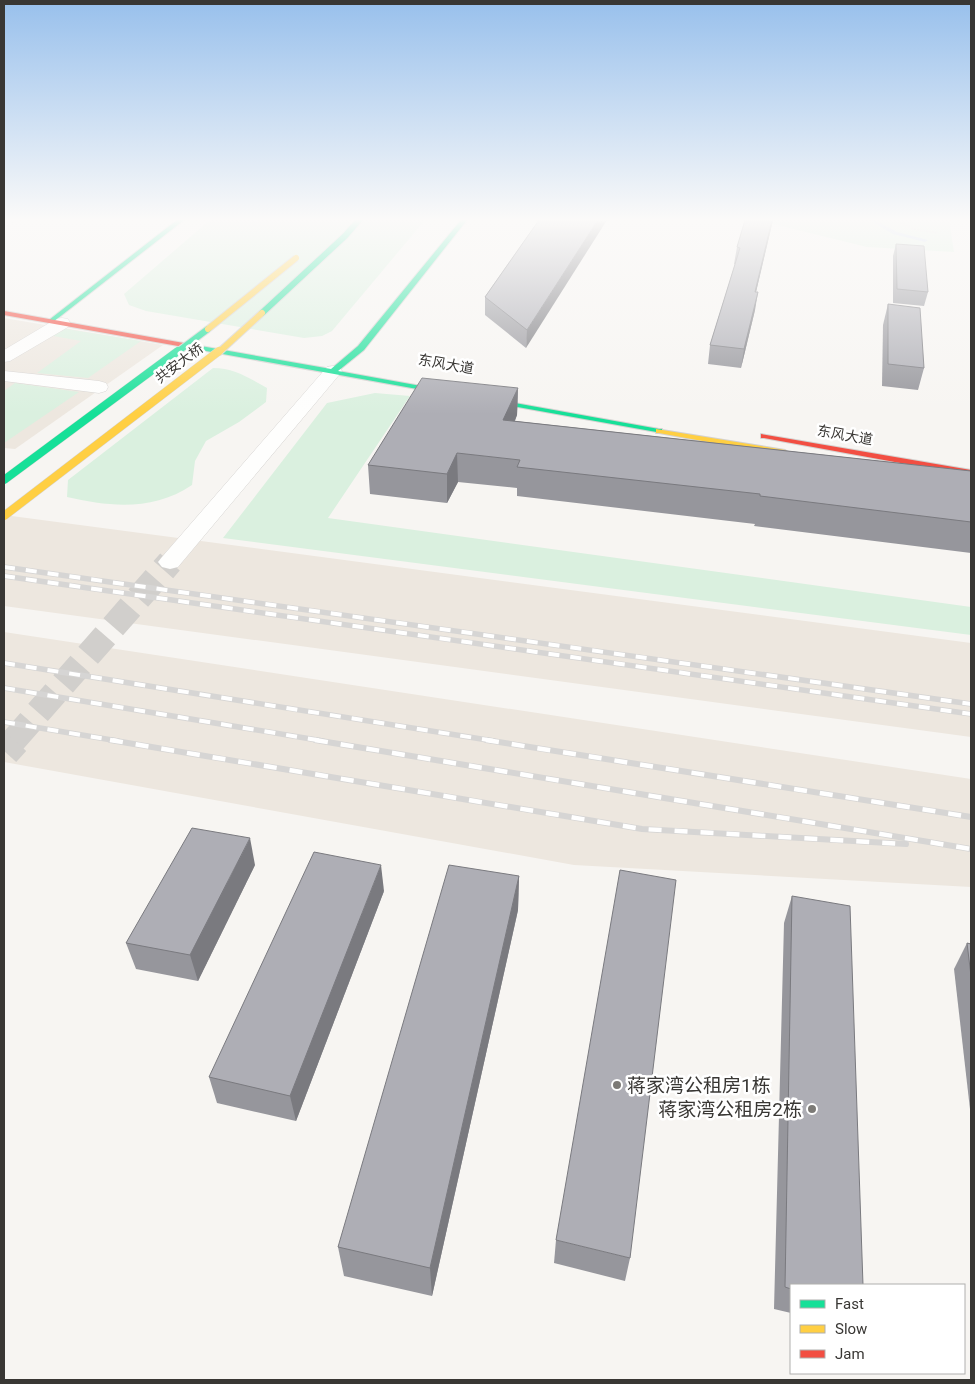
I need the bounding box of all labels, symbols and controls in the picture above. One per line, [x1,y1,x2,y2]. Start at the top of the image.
street label: 共安大桥 [152,340,206,386]
street label: 东风大道 [417,351,475,377]
street label: 东风大道 [816,422,874,448]
place label: 蒋家湾公租房1栋 [627,1074,771,1097]
marker: 蒋家湾公租房1栋 [611,1079,623,1091]
place label: 蒋家湾公租房2栋 [658,1098,802,1121]
marker: 蒋家湾公租房2栋 [806,1103,818,1115]
legend [790,1284,965,1374]
text: Fast [835,1295,864,1313]
text: Slow [835,1320,867,1338]
text: Jam [835,1345,865,1363]

